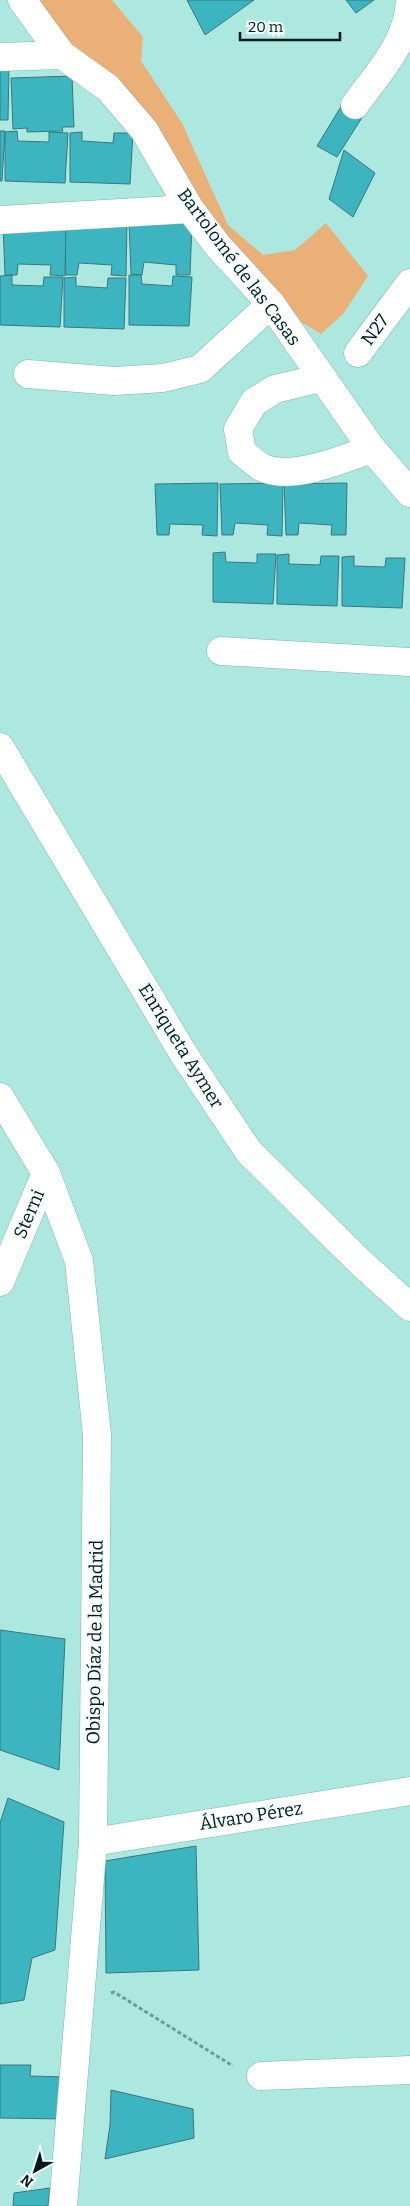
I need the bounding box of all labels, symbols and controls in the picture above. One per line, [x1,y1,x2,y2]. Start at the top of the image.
scale bar [240,10,340,42]
text: 20 m [248,18,284,36]
street label: Bartolomé de las Casas [173,184,305,350]
street label: N27 [356,310,394,350]
street label: Enriqueta Aymer [134,980,228,1112]
street label: Sterni [9,1186,49,1242]
street label: Obispo Díaz de la Madrid [82,1539,108,1745]
street label: Álvaro Pérez [198,1797,304,1835]
north arrow [10,2146,60,2196]
text: N [17,2171,37,2191]

